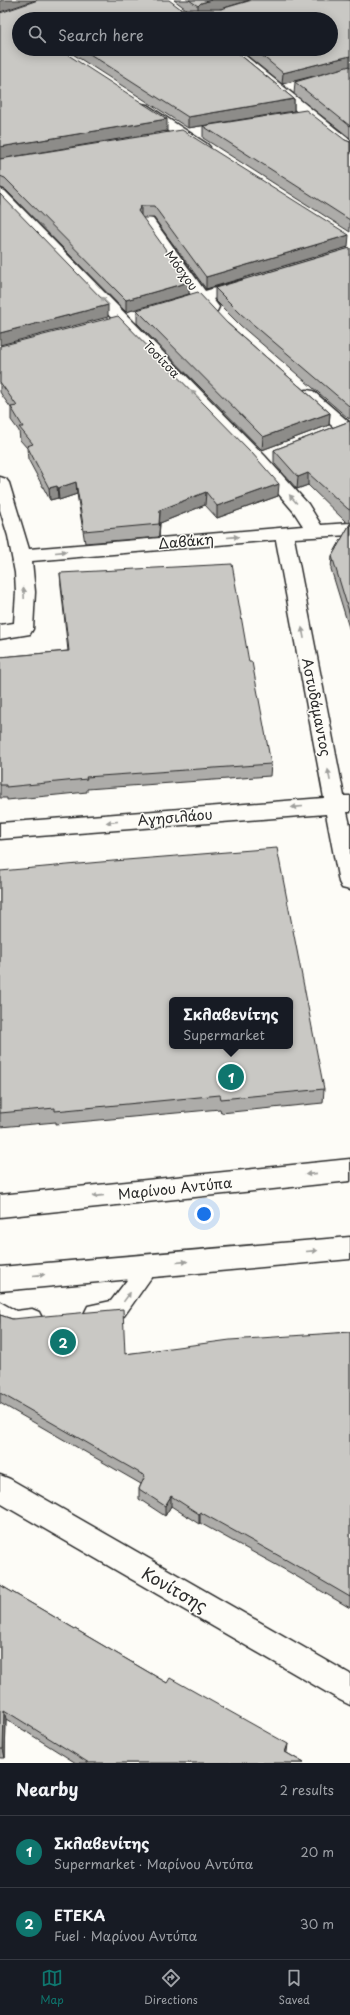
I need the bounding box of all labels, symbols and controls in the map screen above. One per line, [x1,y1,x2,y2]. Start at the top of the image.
search box [12,12,338,56]
icon: search [26,23,48,45]
text: Search here [58,23,144,46]
street label: Μόσχου [161,246,203,294]
one-way arrow [100,296,110,306]
street label: Τοσίτσα [140,336,184,382]
one-way arrow [190,389,200,399]
one-way arrow [289,494,298,505]
street label: Δαβάκη [157,528,215,554]
one-way arrow [227,534,239,541]
one-way arrow [55,549,67,556]
one-way arrow [21,586,27,599]
one-way arrow [299,627,305,639]
street label: Αστυδάμαντος [297,656,337,758]
one-way arrow [326,769,332,781]
street label: Αγησιλάου [137,803,213,831]
one-way arrow [291,804,303,811]
one-way arrow [106,819,118,826]
popup [169,997,293,1049]
text: Σκλαβενίτης [183,1002,279,1025]
text: Supermarket [183,1025,265,1044]
pin: 1 [218,1062,244,1092]
one-way arrow [305,1170,317,1177]
street label: Μαρίνου Αντύπα [117,1172,233,1204]
one-way arrow [92,1192,104,1199]
your location [194,1204,214,1224]
one-way arrow [306,1248,318,1254]
one-way arrow [176,1259,188,1266]
one-way arrow [33,1272,45,1279]
one-way arrow [122,1291,131,1302]
pin: 2 [50,1327,76,1357]
street label: Κονίτσης [137,1560,213,1619]
text: Nearby [16,1776,78,1802]
text: 2 results [280,1780,334,1799]
text: Σκλαβενίτης [54,1831,149,1854]
text: 1 [26,1842,32,1861]
text: 20 m [300,1842,334,1861]
text: Supermarket · Μαρίνου Αντύπα [54,1854,253,1873]
text: ΕΤΕΚΑ [54,1903,105,1926]
text: 2 [24,1914,34,1933]
text: 30 m [300,1914,334,1933]
text: Fuel · Μαρίνου Αντύπα [54,1926,197,1945]
tab: Map [40,1967,64,2008]
tab: Directions [144,1967,198,2008]
tab: Saved [278,1967,310,2008]

